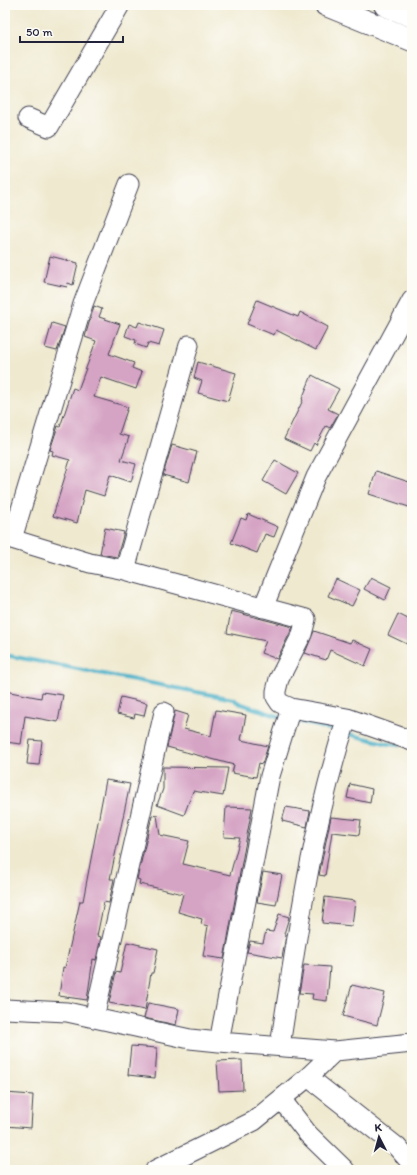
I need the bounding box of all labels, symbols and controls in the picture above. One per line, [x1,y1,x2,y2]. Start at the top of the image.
scale bar [20,18,123,44]
text: 50 m [26,25,52,39]
north arrow [359,1117,399,1157]
text: K [374,1121,383,1134]

